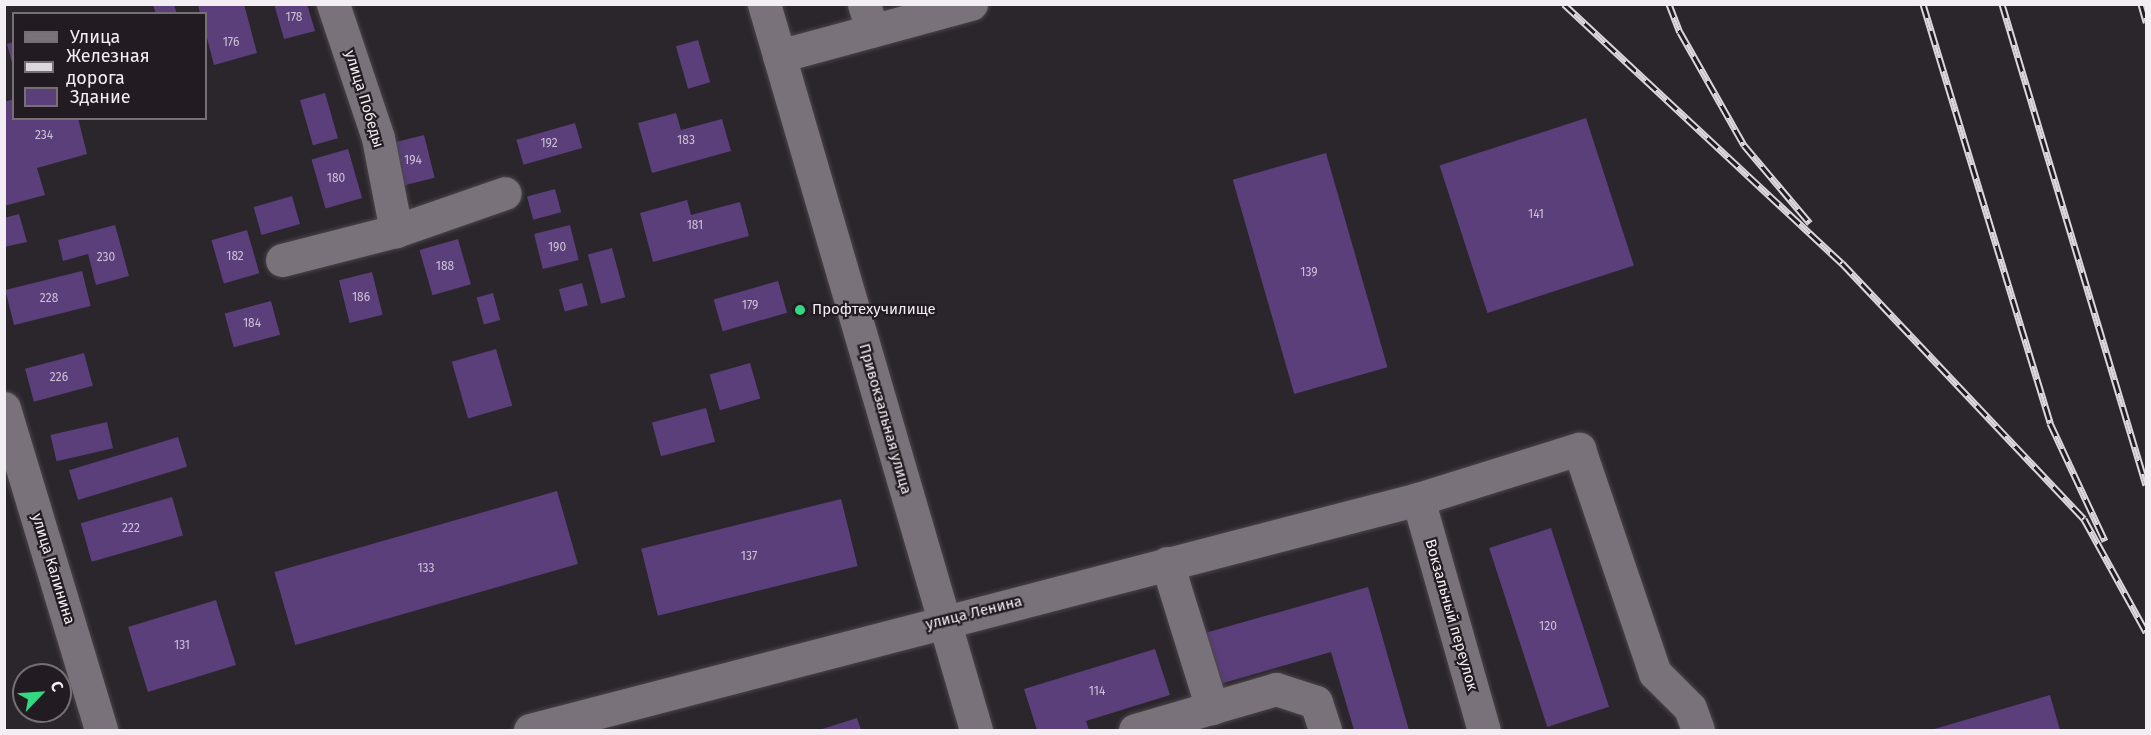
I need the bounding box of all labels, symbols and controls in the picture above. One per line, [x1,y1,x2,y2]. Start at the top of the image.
house number: 178 [286,11,302,25]
legend [12,12,207,120]
text: Улица [70,26,120,48]
house number: 176 [223,36,239,50]
text: Железная дорога [66,45,150,89]
street label: улица Победы [341,48,387,150]
text: Здание [70,86,131,108]
house number: 234 [35,129,53,143]
house number: 183 [677,134,695,148]
house number: 192 [540,137,558,151]
house number: 194 [404,154,422,168]
house number: 180 [327,172,345,186]
house number: 141 [1528,208,1544,222]
house number: 181 [687,219,703,233]
house number: 190 [548,241,566,255]
house number: 182 [226,250,244,264]
house number: 230 [97,251,115,265]
house number: 188 [436,260,454,274]
house number: 139 [1300,266,1318,280]
house number: 186 [352,291,370,305]
house number: 228 [40,292,58,306]
house number: 179 [742,299,758,313]
place label: Профтехучилище [812,301,936,319]
marker: Профтехучилище [793,303,807,317]
house number: 184 [243,317,261,331]
street label: Привокзальная улица [855,342,915,496]
house number: 226 [50,371,68,385]
street label: улица Калинина [28,511,78,627]
house number: 222 [122,522,140,536]
street label: Вокзальный переулок [1421,537,1481,693]
house number: 137 [741,550,757,564]
house number: 133 [417,562,435,576]
street label: улица Ленина [924,592,1024,634]
house number: 120 [1539,620,1557,634]
house number: 131 [174,639,190,653]
north arrow [12,663,72,723]
text: С [46,678,68,694]
house number: 114 [1089,685,1105,699]

